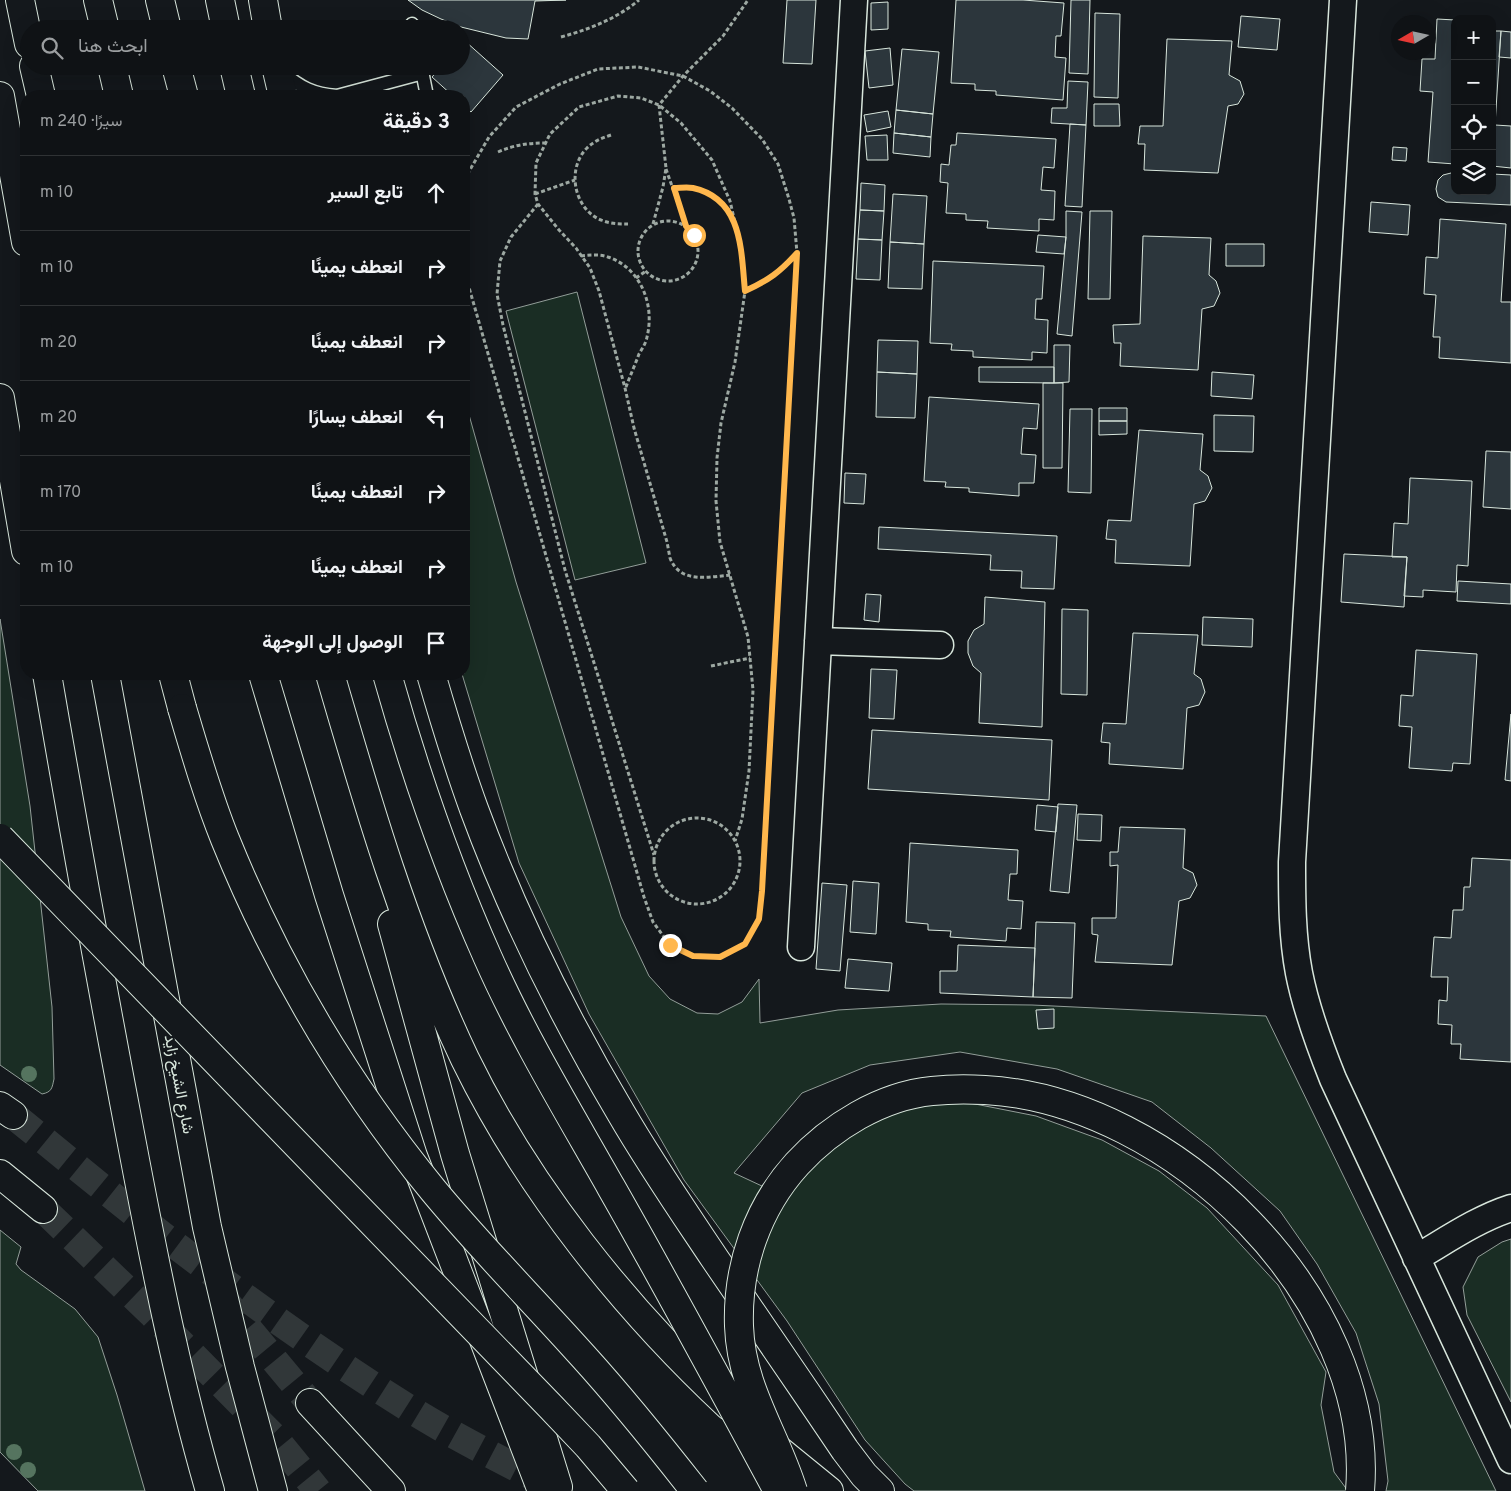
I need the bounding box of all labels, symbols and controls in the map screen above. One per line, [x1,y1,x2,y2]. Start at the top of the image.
north arrow [1391,15,1436,60]
map controls [1451,15,1496,195]
button: + [1451,15,1496,60]
search box [20,20,470,75]
icon: search [38,34,66,62]
text: ابحث هنا [78,35,148,59]
button: − [1451,60,1496,105]
button: locate [1451,105,1496,150]
text: 3 دقيقة [383,109,450,136]
text: سيرًا · 240 m [40,112,122,132]
button: layers [1451,150,1496,195]
icon: ahead [422,179,450,207]
text: تابع السير [327,181,403,205]
text: 10 m [40,183,74,203]
route start [683,224,706,247]
icon: right [422,254,450,282]
text: انعطف يمينًا [311,256,403,280]
text: 10 m [40,258,74,278]
icon: right [422,329,450,357]
text: انعطف يمينًا [311,331,403,355]
text: 20 m [40,333,77,353]
icon: left [422,404,450,432]
text: انعطف يسارًا [308,406,403,430]
text: 20 m [40,408,77,428]
icon: right [422,479,450,507]
text: انعطف يمينًا [311,481,403,505]
text: 170 m [40,483,81,503]
icon: right [422,554,450,582]
text: انعطف يمينًا [311,556,403,580]
text: 10 m [40,558,74,578]
icon: arrive [422,629,450,657]
text: الوصول إلى الوجهة [262,631,403,655]
route end [659,934,682,957]
street label: شارع الشيخ زايد [159,1033,197,1136]

